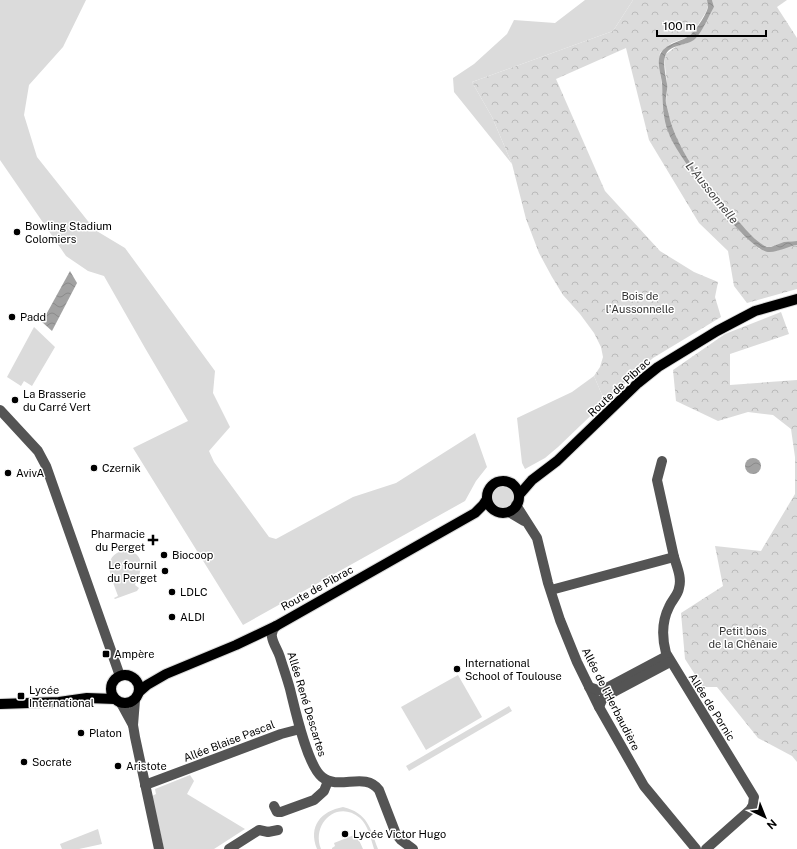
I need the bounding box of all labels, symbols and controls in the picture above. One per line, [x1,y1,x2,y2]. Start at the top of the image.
scale bar [657,12,766,38]
text: 100 m [663,19,696,33]
water label: L'Aussonnelle [683,159,742,227]
place label: Bowling Stadium Colomiers [25,220,112,245]
marker: Bowling Stadium Colomiers [12,227,22,237]
park label: Bois de l'Aussonnelle [606,290,674,315]
place label: Padd [20,311,46,323]
marker: Padd [7,312,17,322]
street label: Route de Pibrac [585,355,653,419]
place label: La Brasserie du Carré Vert [23,388,91,413]
marker: La Brasserie du Carré Vert [10,395,20,405]
place label: Czernik [102,462,141,474]
marker: Czernik [89,463,99,473]
place label: AvivA [16,467,44,479]
marker: AvivA [3,468,13,478]
place label: Pharmacie du Perget [91,528,145,553]
marker: Pharmacie du Perget [148,535,158,545]
place label: Biocoop [172,549,214,561]
marker: Biocoop [159,550,169,560]
place label: Le fournil du Perget [107,559,157,584]
street label: Route de Pibrac [279,563,355,613]
marker: Le fournil du Perget [160,566,170,576]
place label: LDLC [180,586,208,598]
marker: LDLC [167,587,177,597]
place label: ALDI [180,611,205,623]
marker: ALDI [167,612,177,622]
park label: Petit bois de la Chênaie [709,625,777,650]
street label: Allée de l'Herbaudière [580,646,642,752]
place label: Ampère [114,648,155,660]
marker: Ampère [101,649,111,659]
street label: Allée René Descartes [285,650,329,758]
place label: International School of Toulouse [465,657,562,682]
marker: International School of Toulouse [452,664,462,674]
street label: Allée de Pornic [687,671,737,743]
place label: Lycée International [29,684,94,709]
marker: Lycée International [16,691,26,701]
street label: Allée Blaise Pascal [182,718,276,764]
place label: Platon [89,727,122,739]
marker: Platon [76,728,86,738]
place label: Socrate [32,756,72,768]
marker: Socrate [19,757,29,767]
place label: Aristote [126,760,167,772]
marker: Aristote [113,761,123,771]
north arrow [745,797,785,837]
text: N [765,817,779,832]
place label: Lycée Victor Hugo [353,828,446,840]
marker: Lycée Victor Hugo [340,829,350,839]

